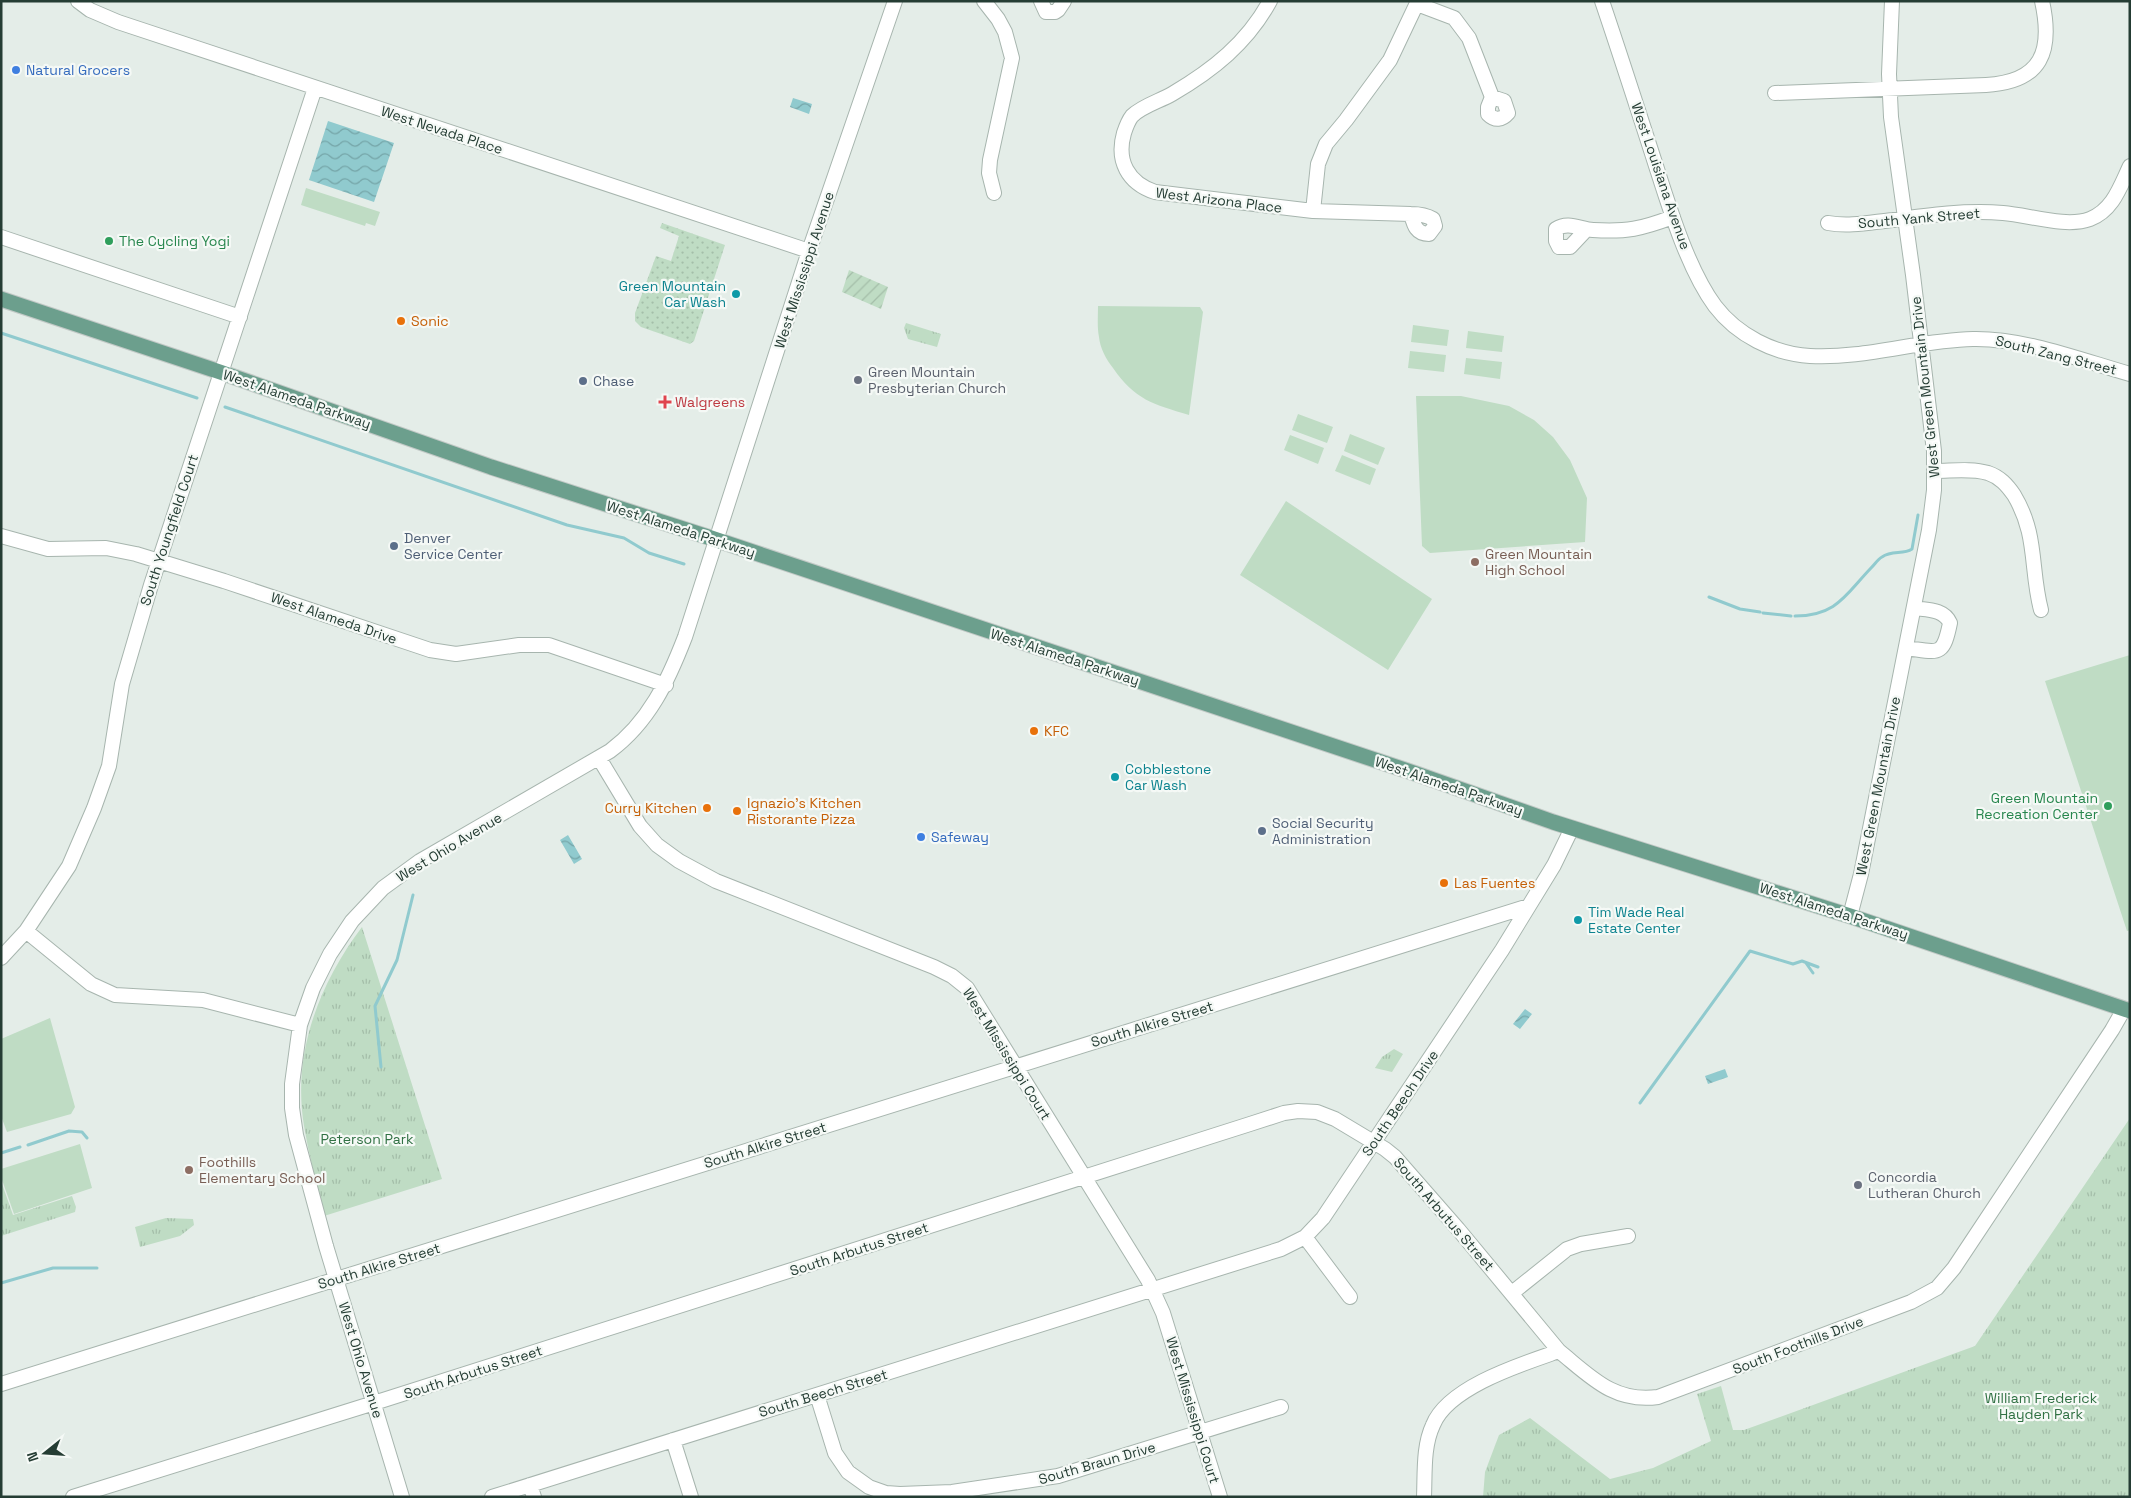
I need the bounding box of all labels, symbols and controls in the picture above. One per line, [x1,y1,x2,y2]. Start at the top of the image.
place label: Natural Grocers [26,61,130,79]
marker: Natural Grocers [10,64,22,76]
street label: West Louisiana Avenue [1627,100,1695,252]
street label: West Nevada Place [379,102,505,158]
street label: West Arizona Place [1155,183,1283,217]
street label: West Mississippi Avenue [770,189,838,351]
street label: South Yank Street [1857,204,1981,232]
place label: The Cycling Yogi [119,232,230,250]
marker: The Cycling Yogi [103,235,115,247]
place label: Green Mountain Car Wash [619,277,726,311]
marker: Green Mountain Car Wash [730,288,742,300]
street label: West Green Mountain Drive [1907,296,1943,478]
place label: Sonic [411,312,449,330]
marker: Sonic [395,315,407,327]
street label: South Zang Street [1993,331,2119,379]
place label: Green Mountain Presbyterian Church [868,363,1006,397]
street label: West Alameda Parkway [221,365,373,433]
place label: Chase [593,372,634,390]
marker: Green Mountain Presbyterian Church [852,374,864,386]
marker: Chase [577,375,589,387]
place label: Walgreens [675,393,745,411]
marker: Walgreens [659,396,671,408]
street label: South Youngfield Court [136,452,202,608]
street label: West Alameda Parkway [604,496,758,562]
place label: Denver Service Center [404,529,503,563]
marker: Denver Service Center [388,540,400,552]
place label: Green Mountain High School [1485,545,1592,579]
marker: Green Mountain High School [1469,556,1481,568]
street label: West Alameda Drive [269,588,399,648]
street label: West Alameda Parkway [988,624,1142,690]
street label: West Green Mountain Drive [1852,695,1904,877]
place label: KFC [1044,722,1069,740]
marker: KFC [1028,725,1040,737]
street label: West Alameda Parkway [1373,752,1525,820]
place label: Cobblestone Car Wash [1125,760,1211,794]
marker: Cobblestone Car Wash [1109,771,1121,783]
place label: Green Mountain Recreation Center [1975,789,2098,823]
place label: Ignazio's Kitchen Ristorante Pizza [747,794,861,828]
place label: Curry Kitchen [605,799,697,817]
marker: Green Mountain Recreation Center [2102,800,2114,812]
marker: Curry Kitchen [701,802,713,814]
marker: Ignazio's Kitchen Ristorante Pizza [731,805,743,817]
street label: West Ohio Avenue [393,808,505,886]
place label: Social Security Administration [1272,814,1374,848]
marker: Social Security Administration [1256,825,1268,837]
place label: Safeway [931,828,989,846]
marker: Safeway [915,831,927,843]
place label: Las Fuentes [1454,874,1535,892]
marker: Las Fuentes [1438,877,1450,889]
street label: West Alameda Parkway [1757,878,1911,944]
place label: Tim Wade Real Estate Center [1588,903,1685,937]
marker: Tim Wade Real Estate Center [1572,914,1584,926]
street label: West Mississippi Court [959,985,1055,1123]
street label: South Alkire Street [1089,997,1215,1051]
street label: South Beech Drive [1358,1046,1442,1160]
street label: South Alkire Street [702,1118,828,1172]
park label: Peterson Park [320,1130,414,1148]
place label: Foothills Elementary School [199,1153,325,1187]
street label: South Arbutus Street [1390,1153,1498,1275]
marker: Foothills Elementary School [183,1164,195,1176]
place label: Concordia Lutheran Church [1868,1168,1981,1202]
marker: Concordia Lutheran Church [1852,1179,1864,1191]
street label: South Arbutus Street [787,1218,931,1280]
street label: South Alkire Street [316,1239,442,1293]
street label: West Ohio Avenue [335,1300,387,1420]
street label: South Foothills Drive [1730,1312,1866,1378]
street label: West Mississippi Court [1162,1334,1224,1486]
street label: South Arbutus Street [401,1341,545,1403]
street label: South Beech Street [756,1365,890,1421]
park label: William Frederick Hayden Park [1985,1389,2098,1423]
north arrow [20,1428,70,1478]
street label: South Braun Drive [1036,1438,1158,1488]
text: N [23,1450,43,1464]

